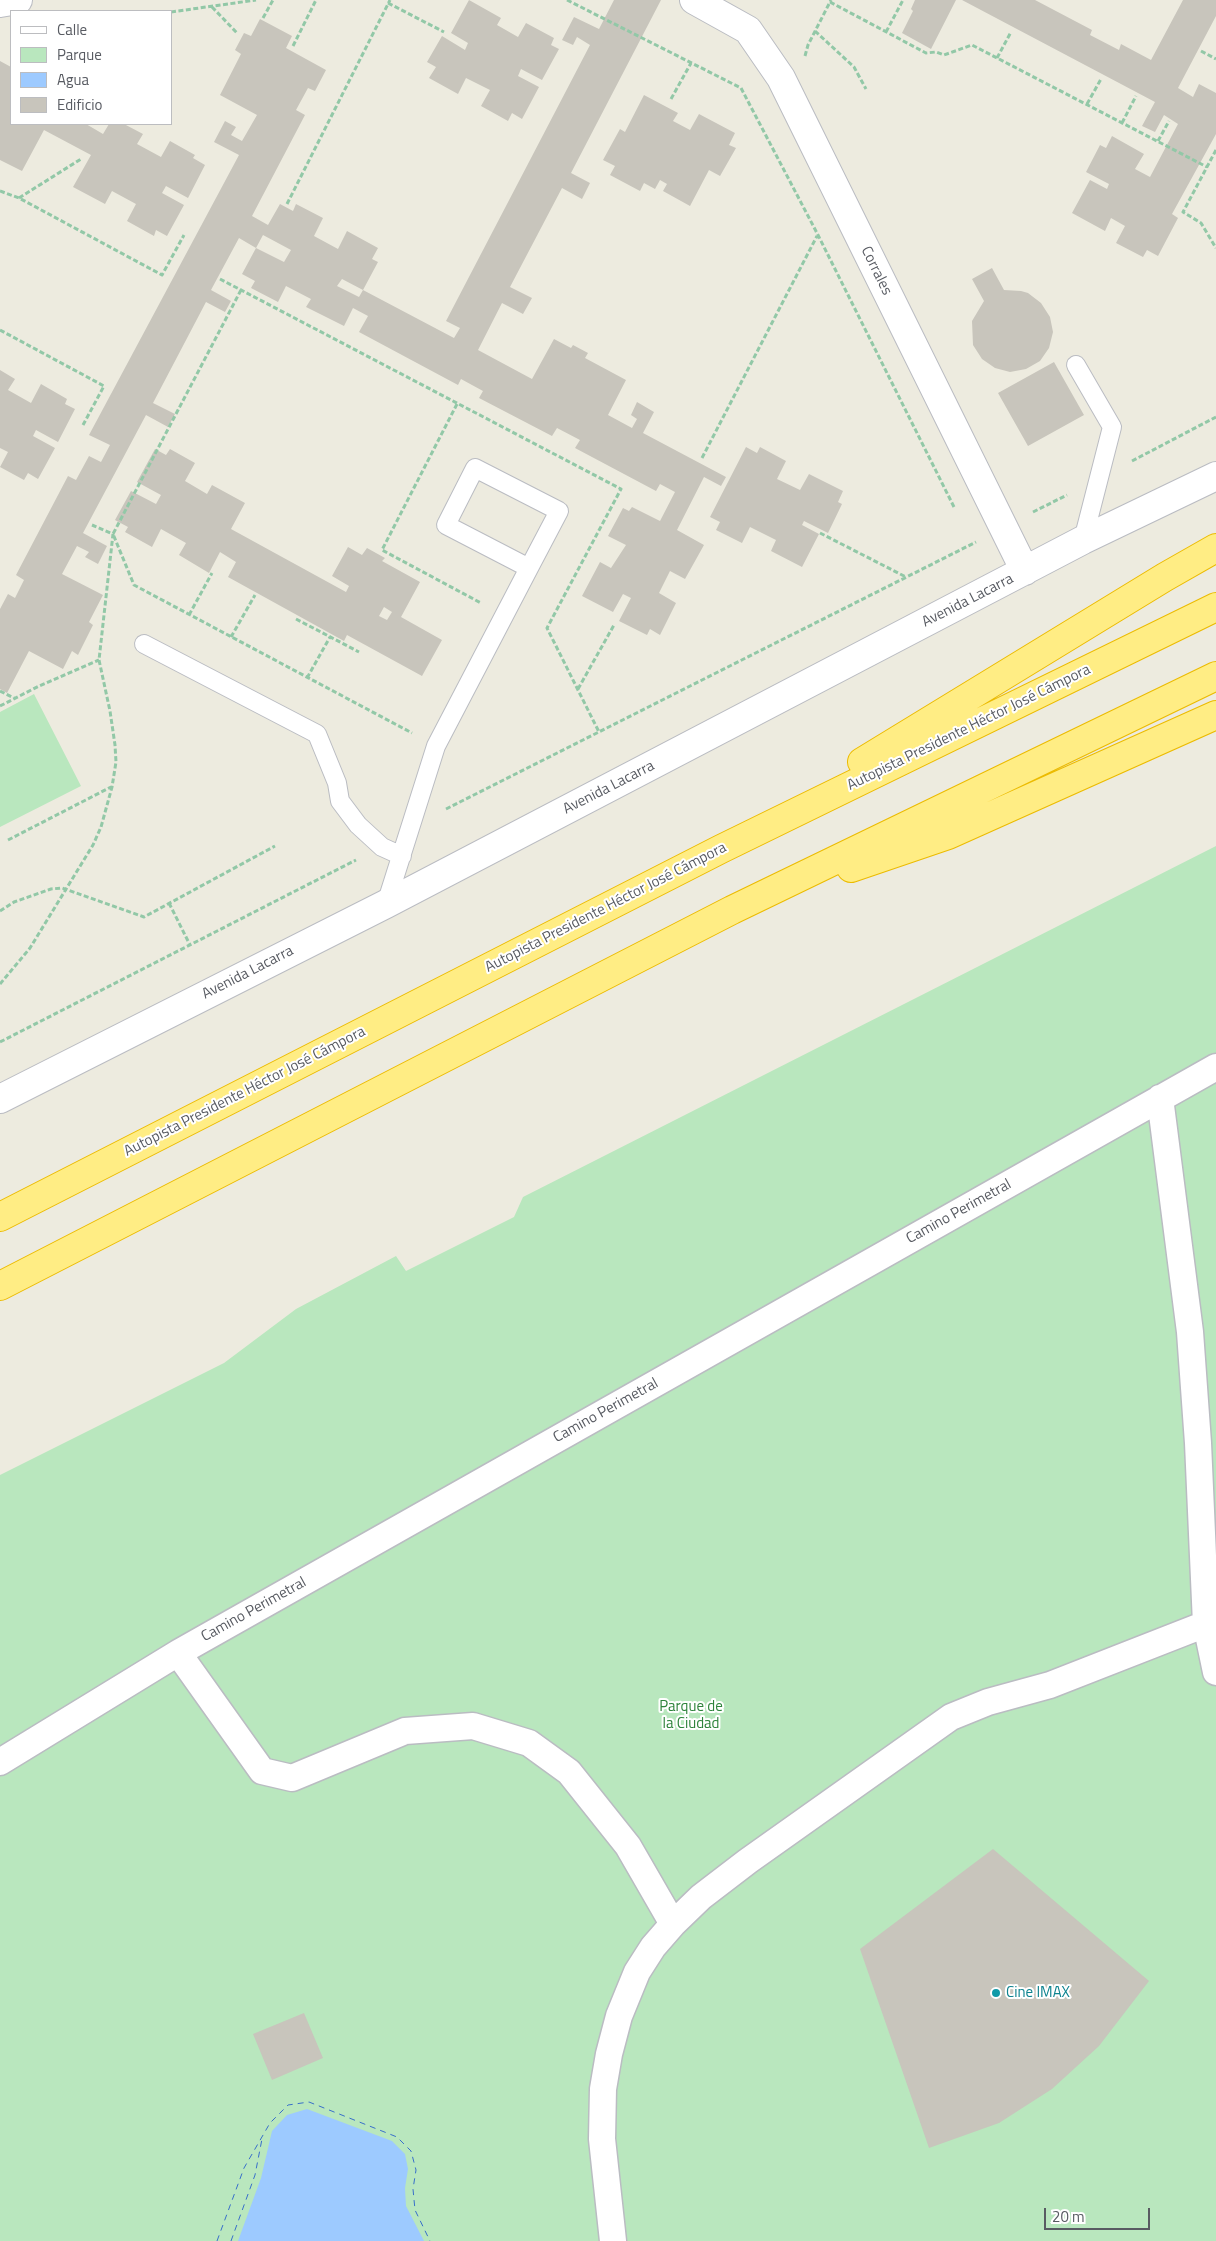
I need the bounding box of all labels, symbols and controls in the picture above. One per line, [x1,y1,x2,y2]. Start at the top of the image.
legend [10,10,172,125]
text: Calle [57,18,87,41]
text: Parque [57,43,102,66]
text: Agua [57,68,89,91]
text: Edificio [57,93,102,116]
street label: Corrales [857,244,895,298]
street label: Avenida Lacarra [919,570,1017,632]
street label: Autopista Presidente Héctor José Cámpora [844,661,1094,795]
street label: Avenida Lacarra [560,757,658,819]
street label: Autopista Presidente Héctor José Cámpora [482,839,730,977]
street label: Avenida Lacarra [199,942,297,1004]
street label: Autopista Presidente Héctor José Cámpora [121,1023,369,1161]
street label: Camino Perimetral [903,1176,1015,1248]
street label: Camino Perimetral [550,1375,662,1447]
street label: Camino Perimetral [198,1574,310,1646]
park label: Parque de la Ciudad [659,1698,723,1733]
place label: Cine IMAX [1006,1984,1070,2002]
marker: Cine IMAX [990,1987,1002,1999]
scale bar [1046,2198,1152,2230]
text: 20 m [1052,2205,1085,2228]

